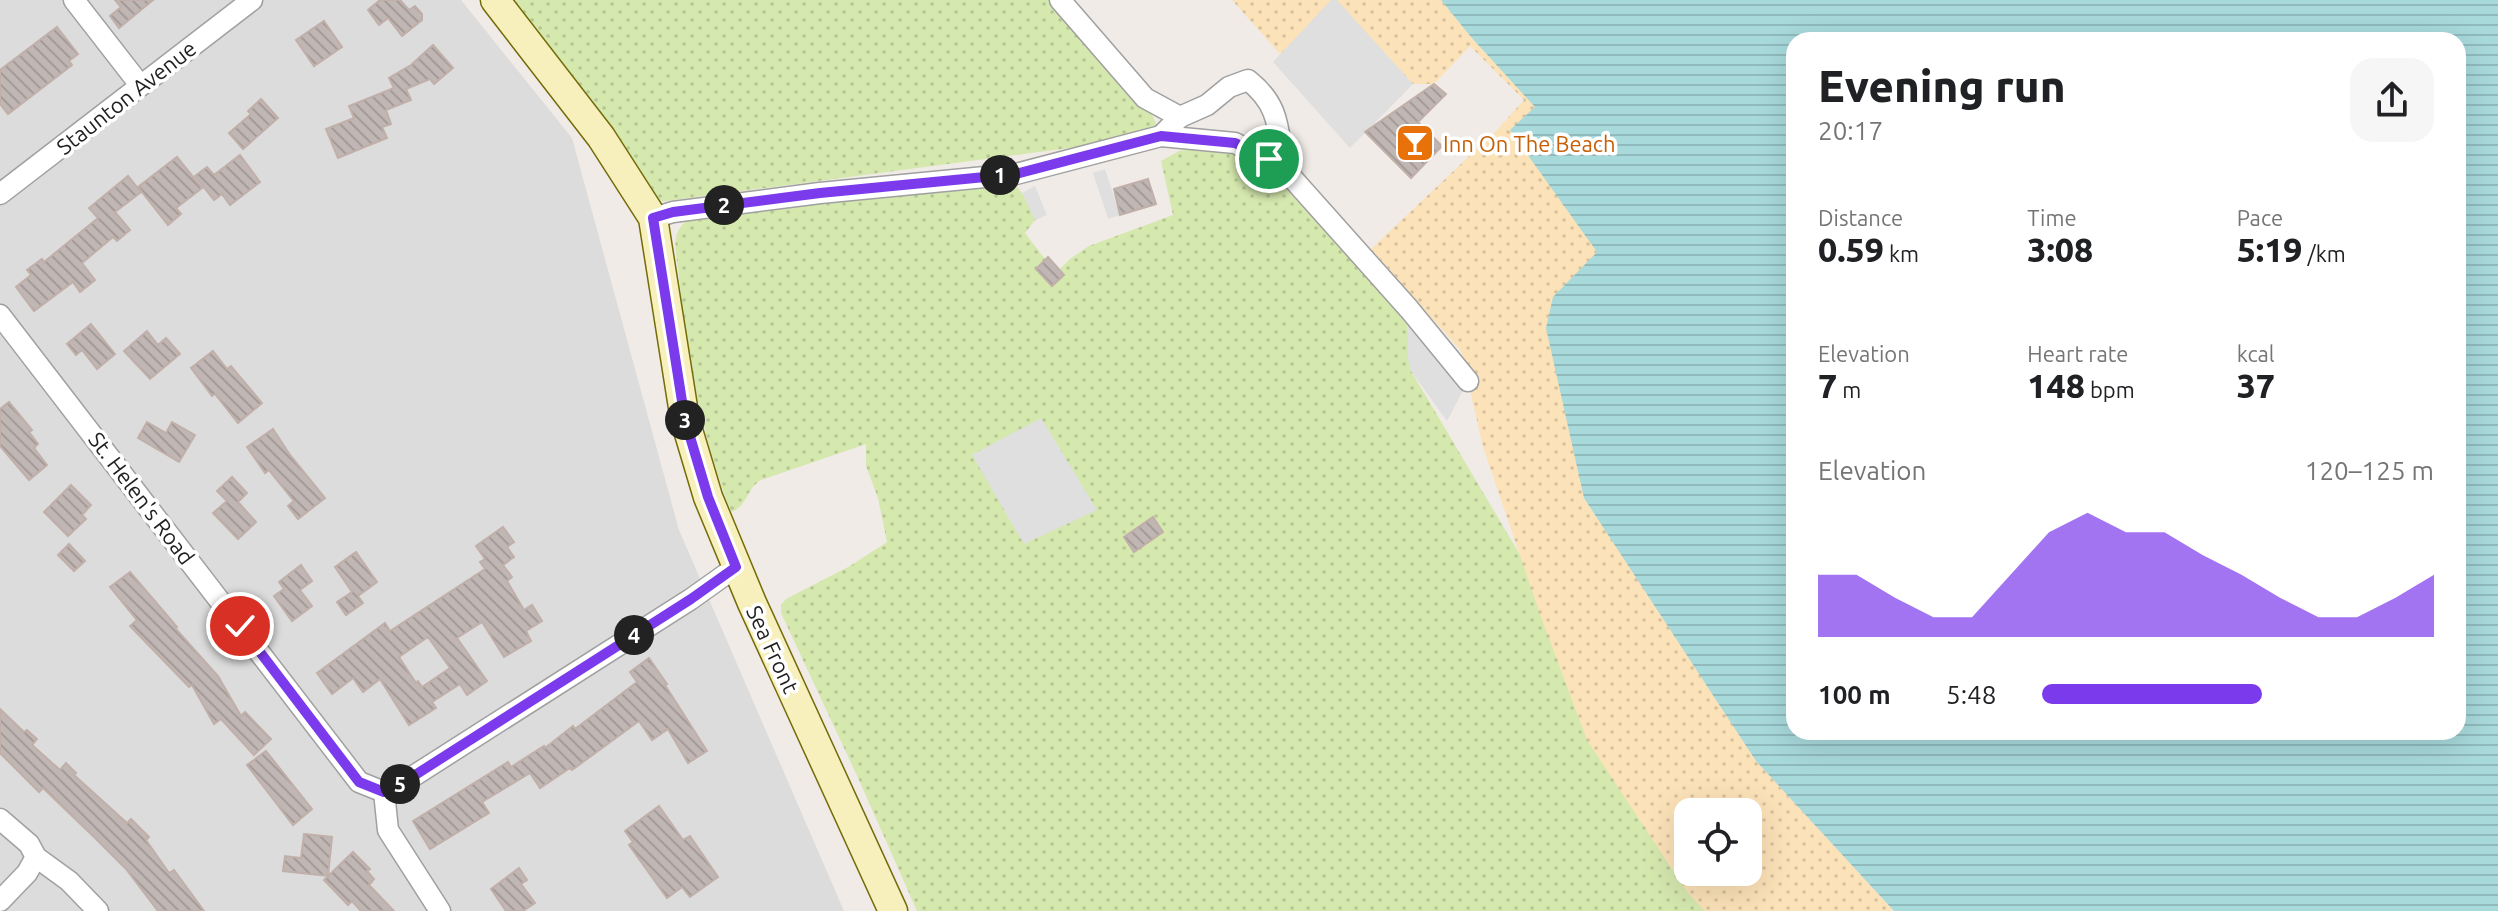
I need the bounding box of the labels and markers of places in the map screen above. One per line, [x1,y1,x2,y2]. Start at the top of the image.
bar icon: Inn On The Beach [1394,122,1436,164]
pin [1235,125,1303,193]
place label: Inn On The Beach [1443,131,1616,156]
pin: 1 [980,155,1020,195]
pin: 2 [704,185,744,225]
pin: 3 [665,400,705,440]
pin [206,592,274,660]
pin: 4 [614,615,654,655]
pin: 5 [380,764,420,804]

